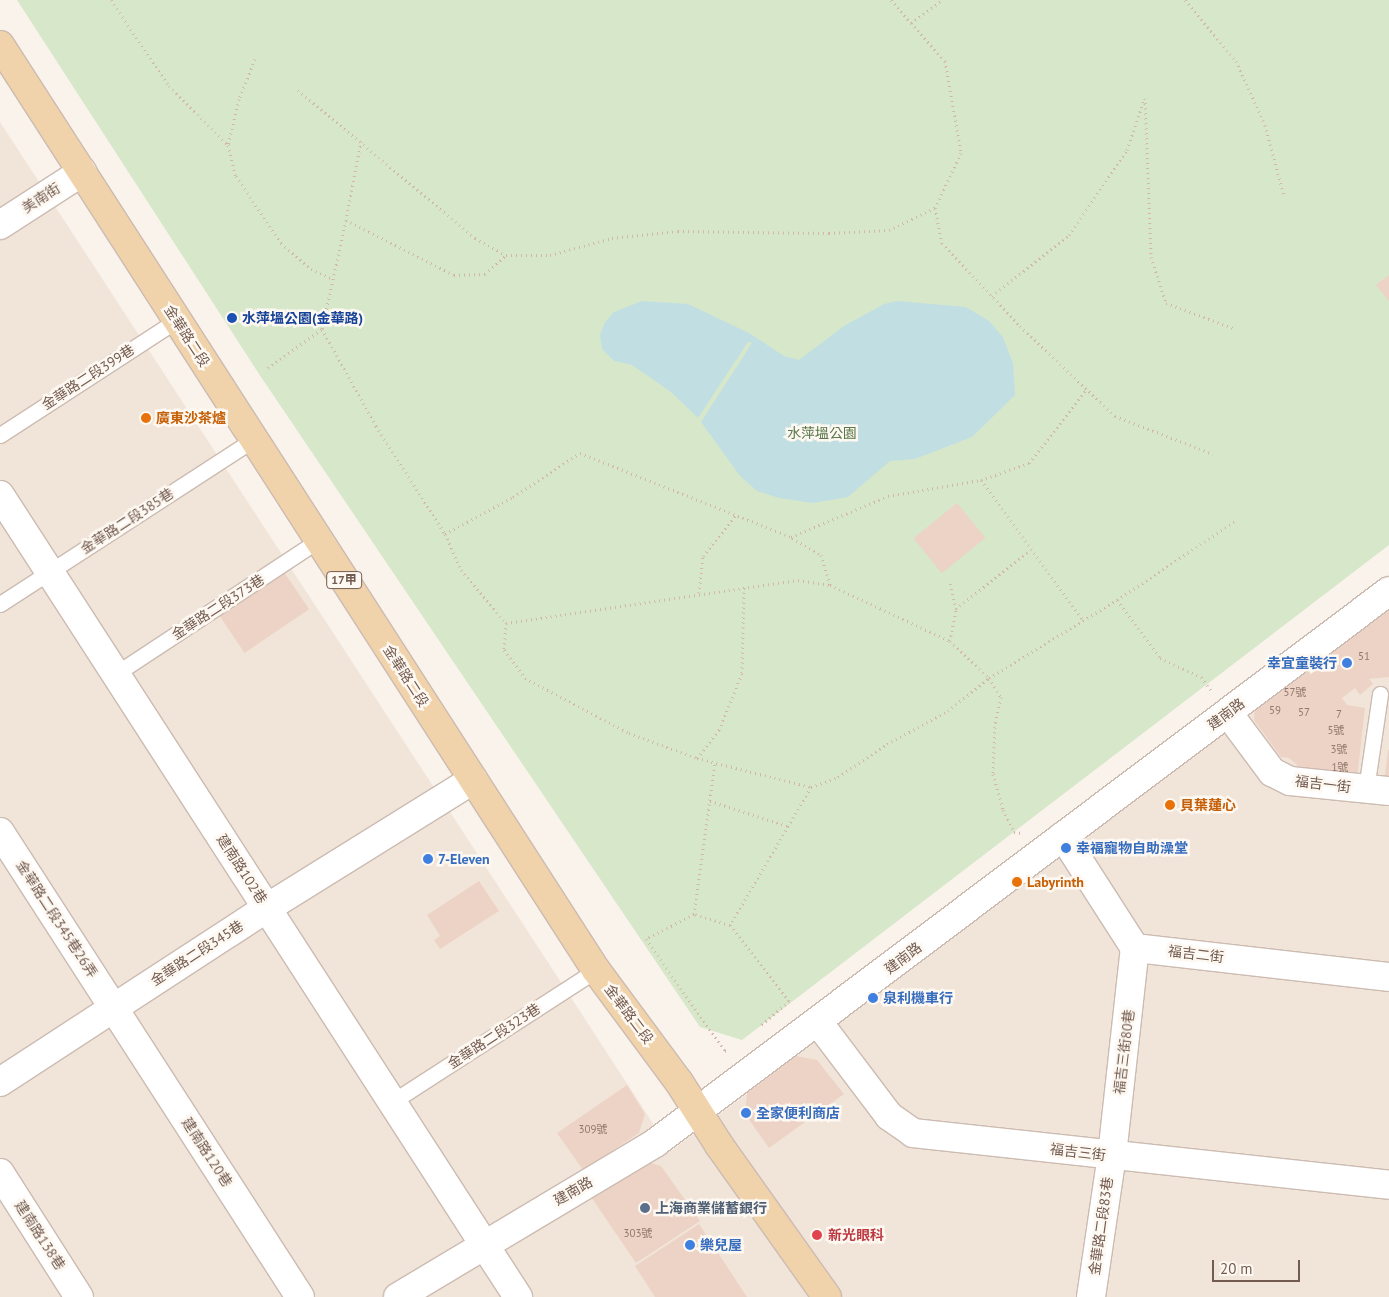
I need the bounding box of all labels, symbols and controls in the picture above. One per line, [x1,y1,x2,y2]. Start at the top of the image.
street label: 美南街 [19,180,63,216]
street label: 金華路二段 [161,302,213,370]
place label: 水萍塭公園(金華路) [242,310,363,326]
marker: 水萍塭公園(金華路) [226,312,238,324]
street label: 金華路二段399巷 [39,341,137,413]
place label: 廣東沙茶爐 [156,410,226,426]
marker: 廣東沙茶爐 [140,412,152,424]
park label: 水萍塭公園 [787,425,857,441]
street label: 金華路二段385巷 [78,485,176,557]
road number: 17甲 [325,570,363,590]
street label: 金華路二段373巷 [169,571,267,643]
street label: 金華路二段 [380,642,432,710]
house number: 51 [1358,649,1370,663]
place label: 幸宜童裝行 [1267,655,1337,671]
marker: 幸宜童裝行 [1341,657,1353,669]
house number: 57號 [1284,685,1306,699]
street label: 建南路 [1204,695,1248,733]
house number: 59 [1269,703,1281,717]
house number: 57 [1298,705,1310,719]
house number: 7 [1336,707,1342,721]
house number: 5號 [1328,723,1344,737]
house number: 3號 [1331,742,1347,756]
house number: 1號 [1332,760,1348,774]
street label: 福吉一街 [1294,772,1352,796]
place label: 貝葉蓮心 [1180,797,1236,813]
marker: 貝葉蓮心 [1164,799,1176,811]
street label: 建南路102巷 [213,831,271,907]
place label: 幸福寵物自助澡堂 [1076,840,1188,856]
marker: 幸福寵物自助澡堂 [1060,842,1072,854]
place label: 7-Eleven [438,851,490,867]
marker: 7-Eleven [422,853,434,865]
street label: 金華路二段345巷26弄 [13,857,101,981]
place label: Labyrinth [1027,874,1084,890]
marker: Labyrinth [1011,876,1023,888]
street label: 金華路二段345巷 [148,917,246,989]
street label: 建南路 [881,939,925,977]
street label: 福吉二街 [1167,942,1225,966]
street label: 金華路二段 [601,981,657,1047]
place label: 泉利機車行 [883,990,953,1006]
marker: 泉利機車行 [867,992,879,1004]
street label: 金華路二段323巷 [445,1000,543,1072]
street label: 福吉三街80巷 [1110,1009,1138,1095]
place label: 全家便利商店 [756,1105,840,1121]
marker: 全家便利商店 [740,1107,752,1119]
street label: 建南路120巷 [178,1114,236,1190]
house number: 309號 [579,1122,607,1136]
street label: 福吉三街 [1049,1140,1107,1164]
street label: 建南路 [551,1173,595,1209]
street label: 金華路二段83巷 [1086,1176,1116,1276]
street label: 建南路138巷 [11,1197,69,1273]
place label: 上海商業儲蓄銀行 [655,1200,767,1216]
marker: 上海商業儲蓄銀行 [639,1202,651,1214]
house number: 303號 [624,1226,652,1240]
place label: 新光眼科 [828,1227,884,1243]
marker: 新光眼科 [810,1228,824,1242]
place label: 樂兒屋 [700,1237,742,1253]
marker: 樂兒屋 [684,1239,696,1251]
scale bar [1214,1250,1302,1282]
text: 20 m [1220,1259,1253,1278]

